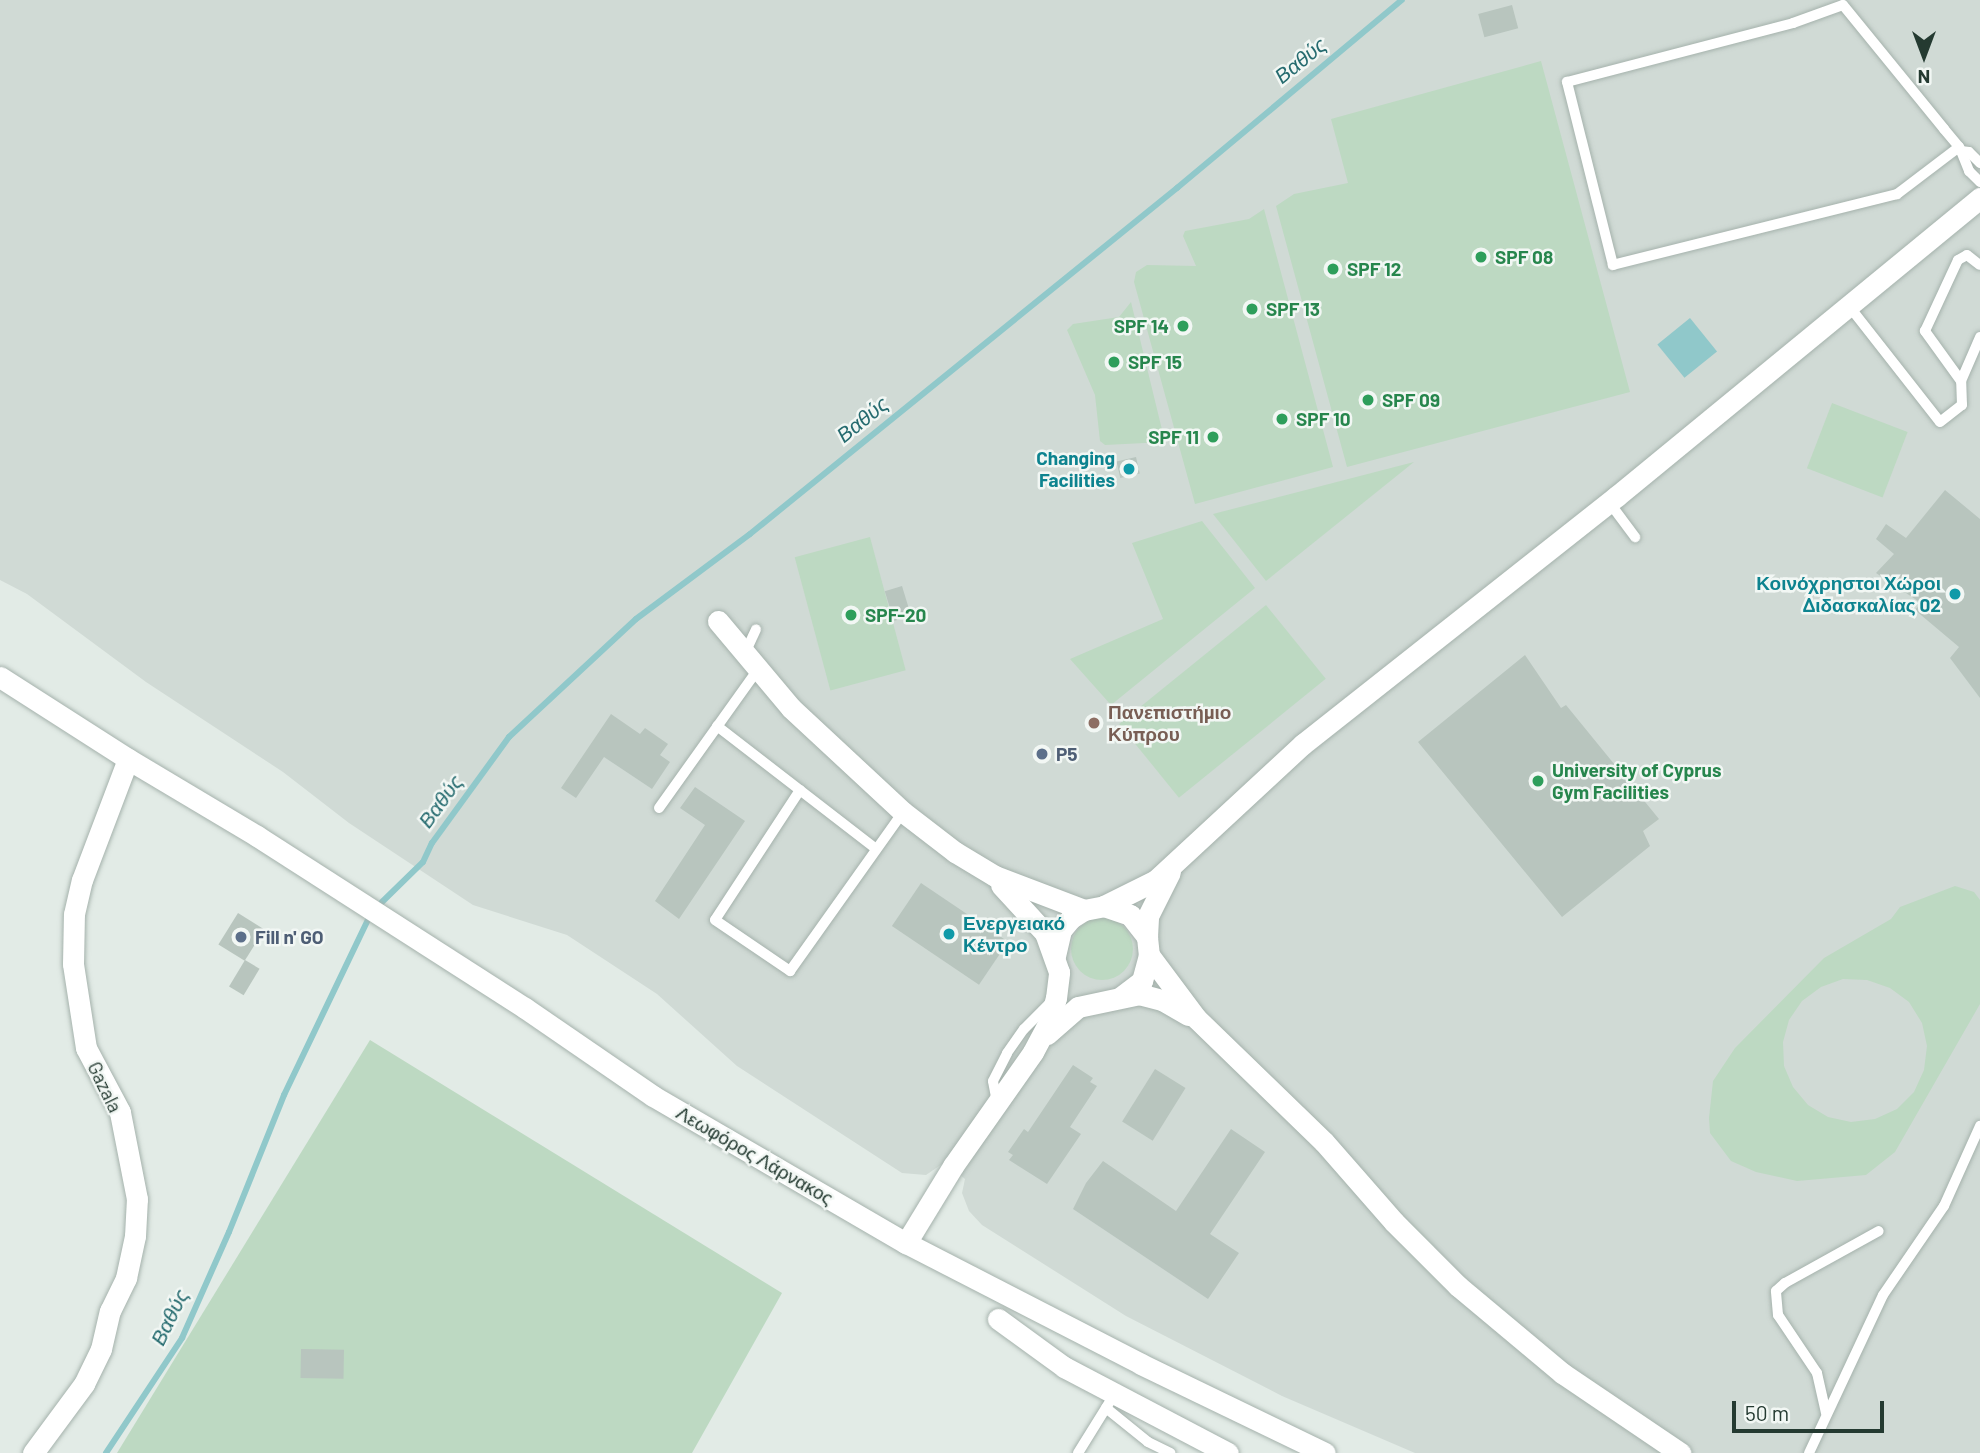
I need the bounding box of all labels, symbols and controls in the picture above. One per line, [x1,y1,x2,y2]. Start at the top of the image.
north arrow [1889,21,1959,91]
water label: Βαθύς [1269,32,1331,88]
text: N [1918,66,1930,89]
place label: SPF 08 [1495,246,1553,268]
marker: SPF 08 [1473,249,1489,265]
place label: SPF 12 [1347,258,1401,280]
marker: SPF 12 [1325,261,1341,277]
place label: SPF 13 [1266,298,1320,320]
marker: SPF 13 [1244,301,1260,317]
place label: SPF 14 [1114,315,1169,337]
marker: SPF 14 [1175,318,1191,334]
place label: SPF 15 [1128,351,1182,373]
marker: SPF 15 [1106,354,1122,370]
place label: SPF 09 [1382,389,1440,411]
water label: Βαθύς [831,391,893,447]
marker: SPF 09 [1360,392,1376,408]
place label: SPF 10 [1296,408,1351,430]
marker: SPF 10 [1274,411,1290,427]
place label: SPF 11 [1148,426,1199,448]
marker: SPF 11 [1205,429,1221,445]
place label: Changing Facilities [1036,447,1115,491]
marker: Changing Facilities [1121,461,1137,477]
place label: Κοινόχρηστοι Χώροι Διδασκαλίας 02 [1756,572,1941,616]
marker: Κοινόχρηστοι Χώροι Διδασκαλίας 02 [1947,586,1963,602]
place label: SPF-20 [865,604,926,626]
marker: SPF-20 [843,607,859,623]
place label: Πανεπιστήμιο Κύπρου [1108,701,1231,745]
marker: Πανεπιστήμιο Κύπρου [1086,715,1102,731]
place label: P5 [1056,743,1078,765]
marker: P5 [1034,746,1050,762]
place label: University of Cyprus Gym Facilities [1552,759,1721,803]
water label: Βαθύς [412,770,468,832]
marker: University of Cyprus Gym Facilities [1530,773,1546,789]
place label: Ενεργειακό Κέντρο [963,912,1065,956]
place label: Fill n' GO [255,926,324,948]
marker: Ενεργειακό Κέντρο [941,926,957,942]
marker: Fill n' GO [233,929,249,945]
street label: Gazala [83,1058,127,1116]
street label: Λεωφόρος Λάρνακος [673,1101,837,1209]
water label: Βαθύς [145,1285,193,1349]
scale bar [1735,1386,1887,1430]
text: 50 m [1745,1400,1789,1425]

